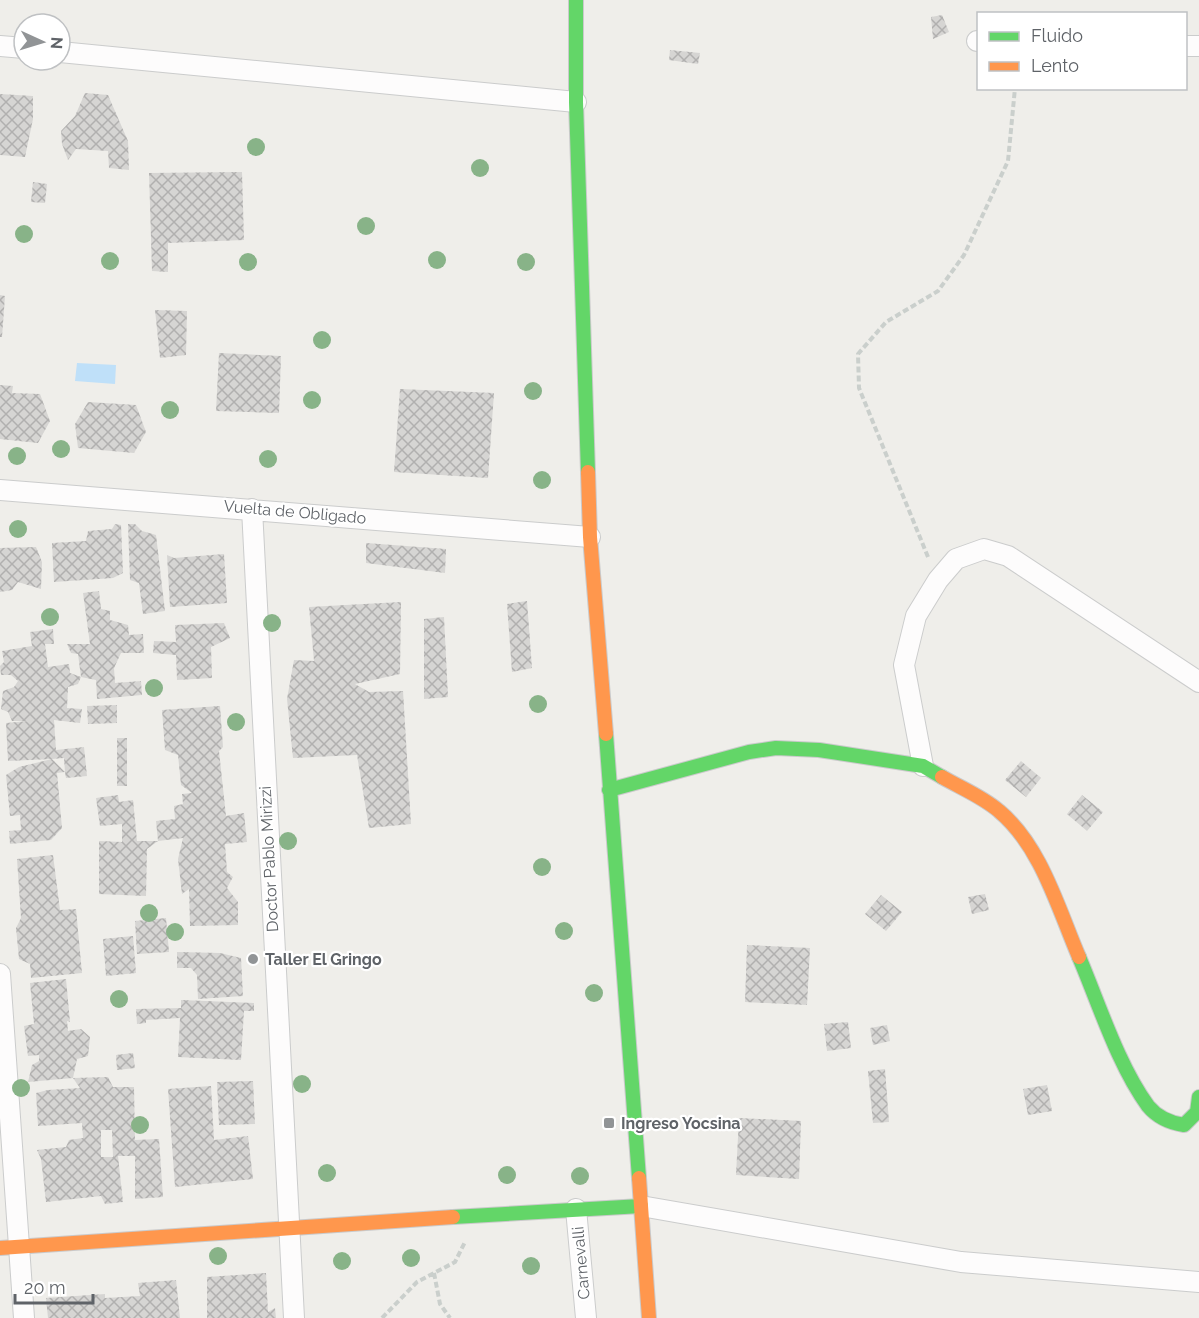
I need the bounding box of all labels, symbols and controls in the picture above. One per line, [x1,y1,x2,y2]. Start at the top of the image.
north arrow [12,12,72,72]
legend [977,12,1187,90]
text: Fluido [1031,25,1083,46]
text: N [47,36,66,50]
text: Lento [1031,55,1079,76]
street label: Vuelta de Obligado [223,496,367,528]
street label: Doctor Pablo Mirizzi [256,786,282,932]
place label: Taller El Gringo [265,950,382,969]
marker: Taller El Gringo [246,952,260,966]
place label: Ingreso Yocsina [621,1114,741,1133]
marker: Ingreso Yocsina [602,1116,616,1130]
street label: Carnevalli [568,1226,594,1300]
scale bar [15,1267,93,1305]
text: 20 m [24,1277,66,1298]

